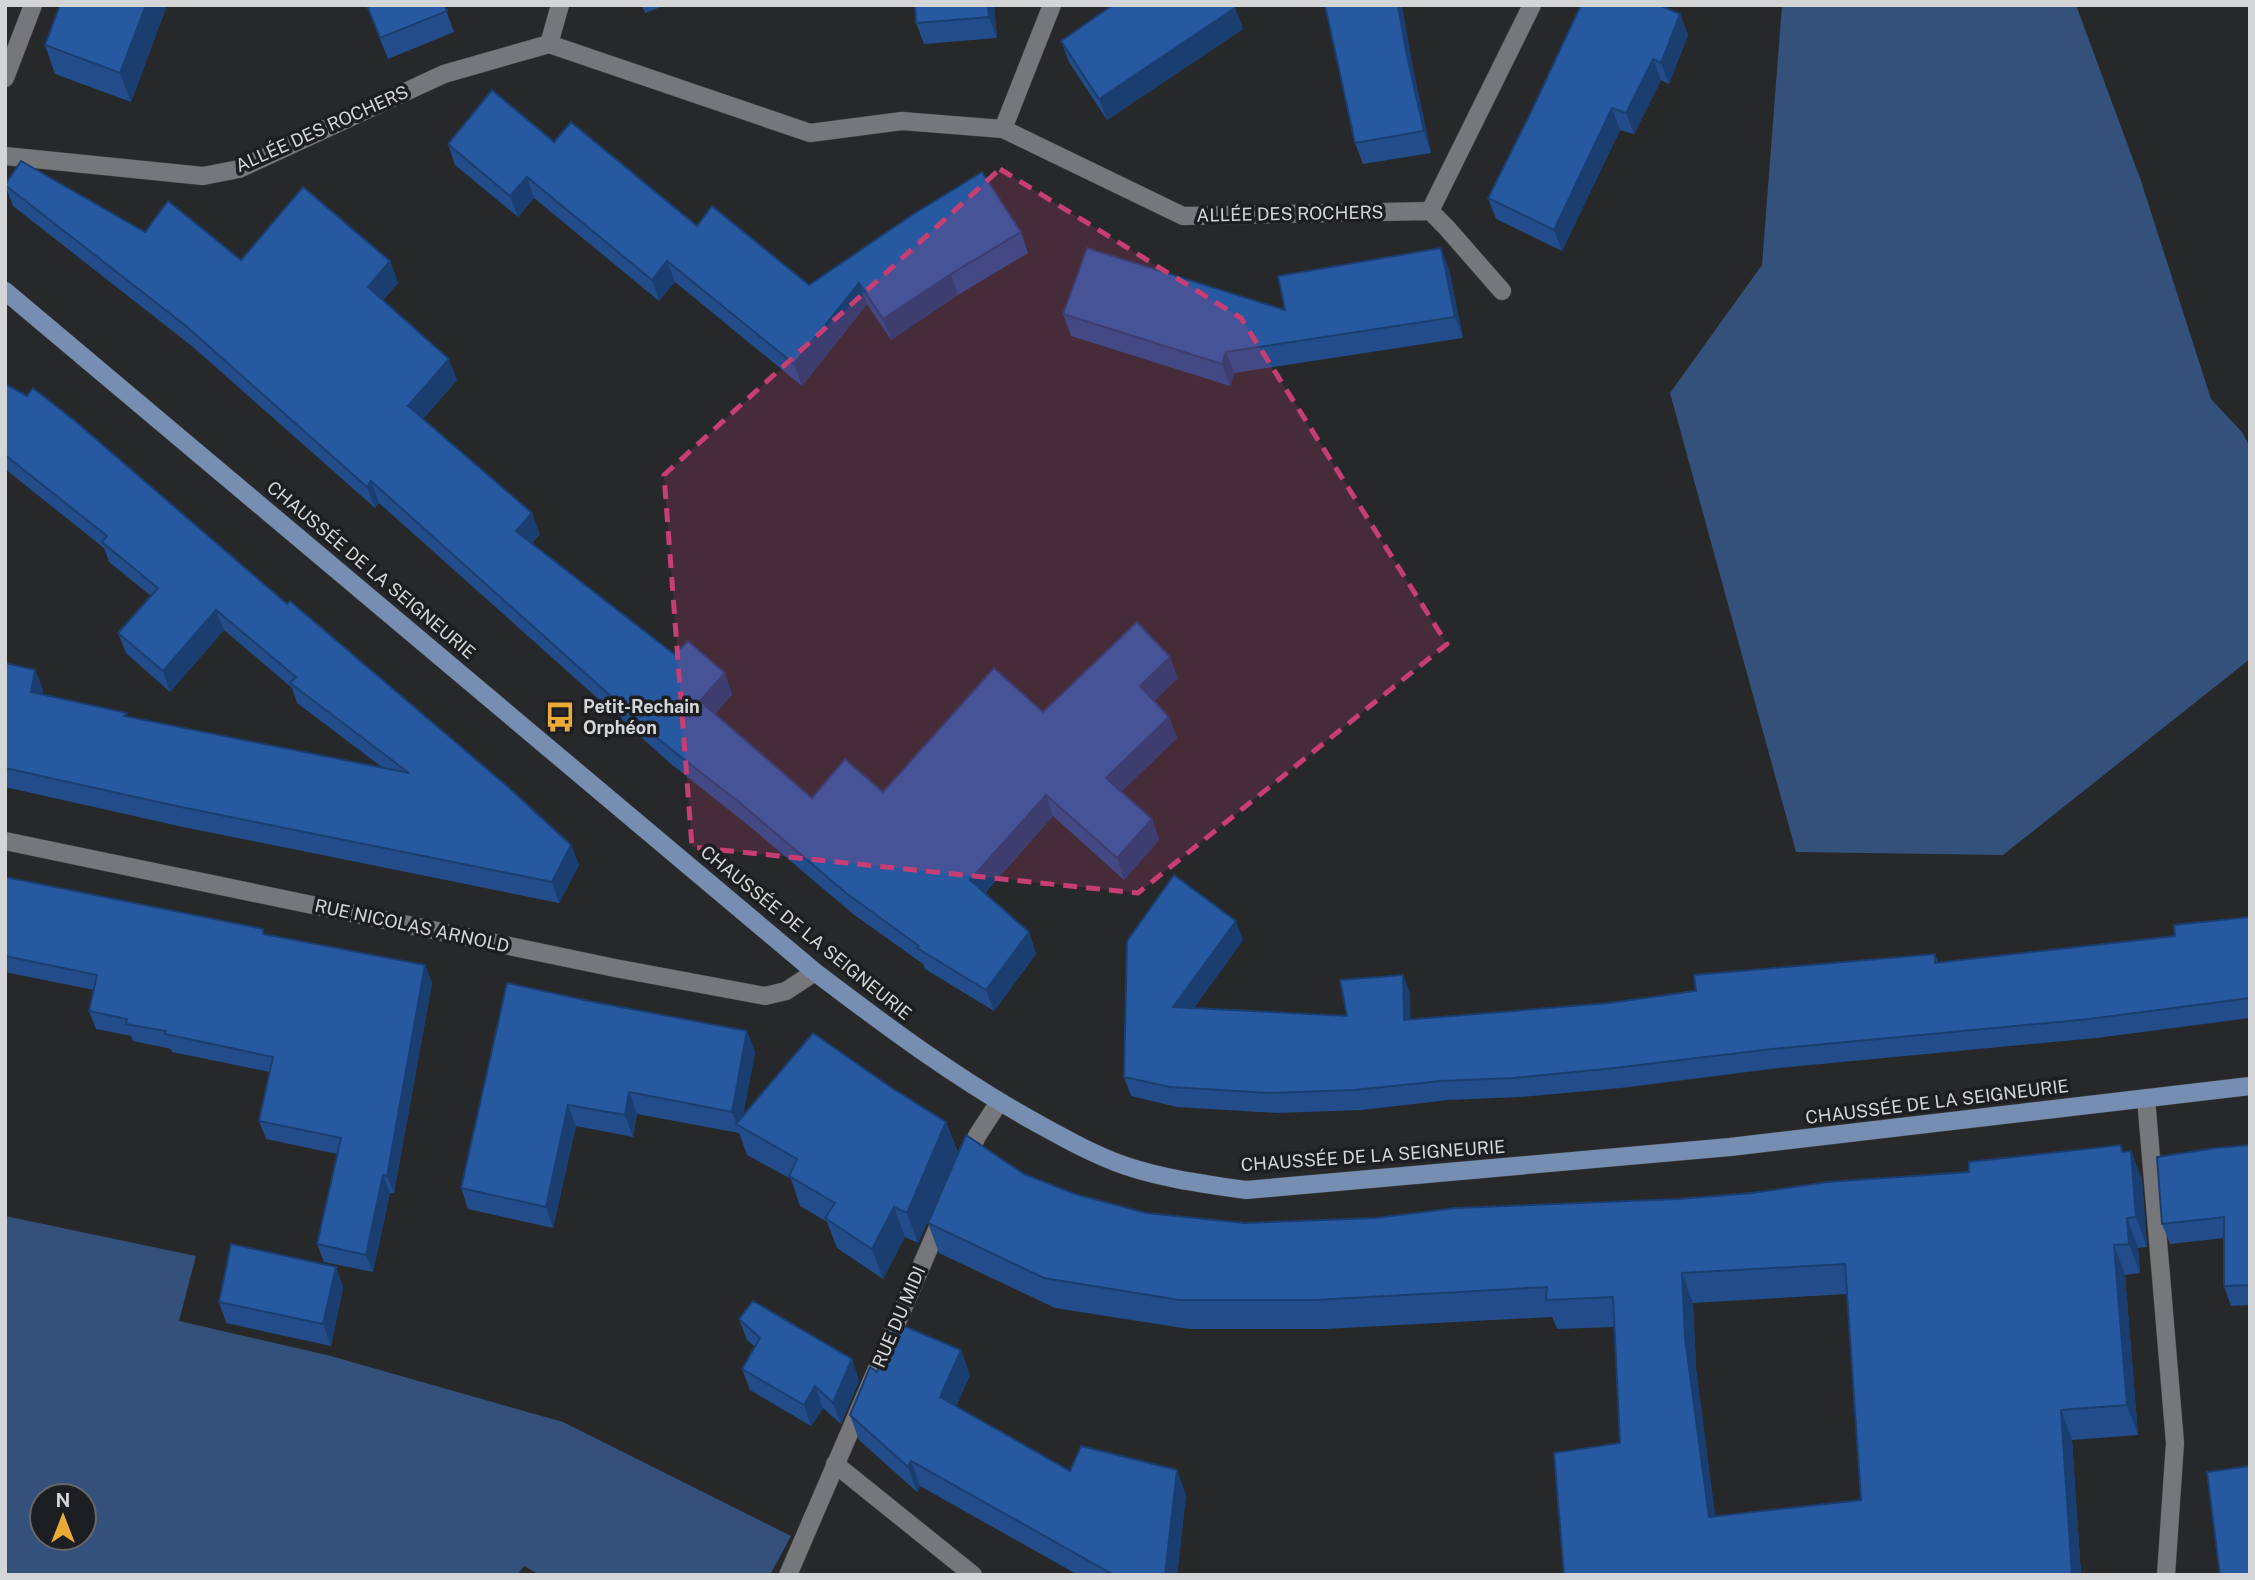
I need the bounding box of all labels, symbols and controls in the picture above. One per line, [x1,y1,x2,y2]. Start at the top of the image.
street label: ALLÉE DES ROCHERS [232,80,412,176]
street label: ALLÉE DES ROCHERS [1196,200,1384,226]
street label: CHAUSSÉE DE LA SEIGNEURIE [263,476,480,663]
place label: Petit-Rechain Orphéon [583,696,700,738]
bus stop icon: Petit-Rechain Orphéon [543,700,577,734]
street label: CHAUSSÉE DE LA SEIGNEURIE [697,840,917,1024]
street label: RUE NICOLAS ARNOLD [313,895,511,956]
street label: CHAUSSÉE DE LA SEIGNEURIE [1804,1074,2070,1128]
street label: CHAUSSÉE DE LA SEIGNEURIE [1240,1135,1506,1175]
street label: RUE DU MIDI [868,1263,929,1371]
north arrow [28,1482,98,1552]
text: N [56,1489,70,1511]

